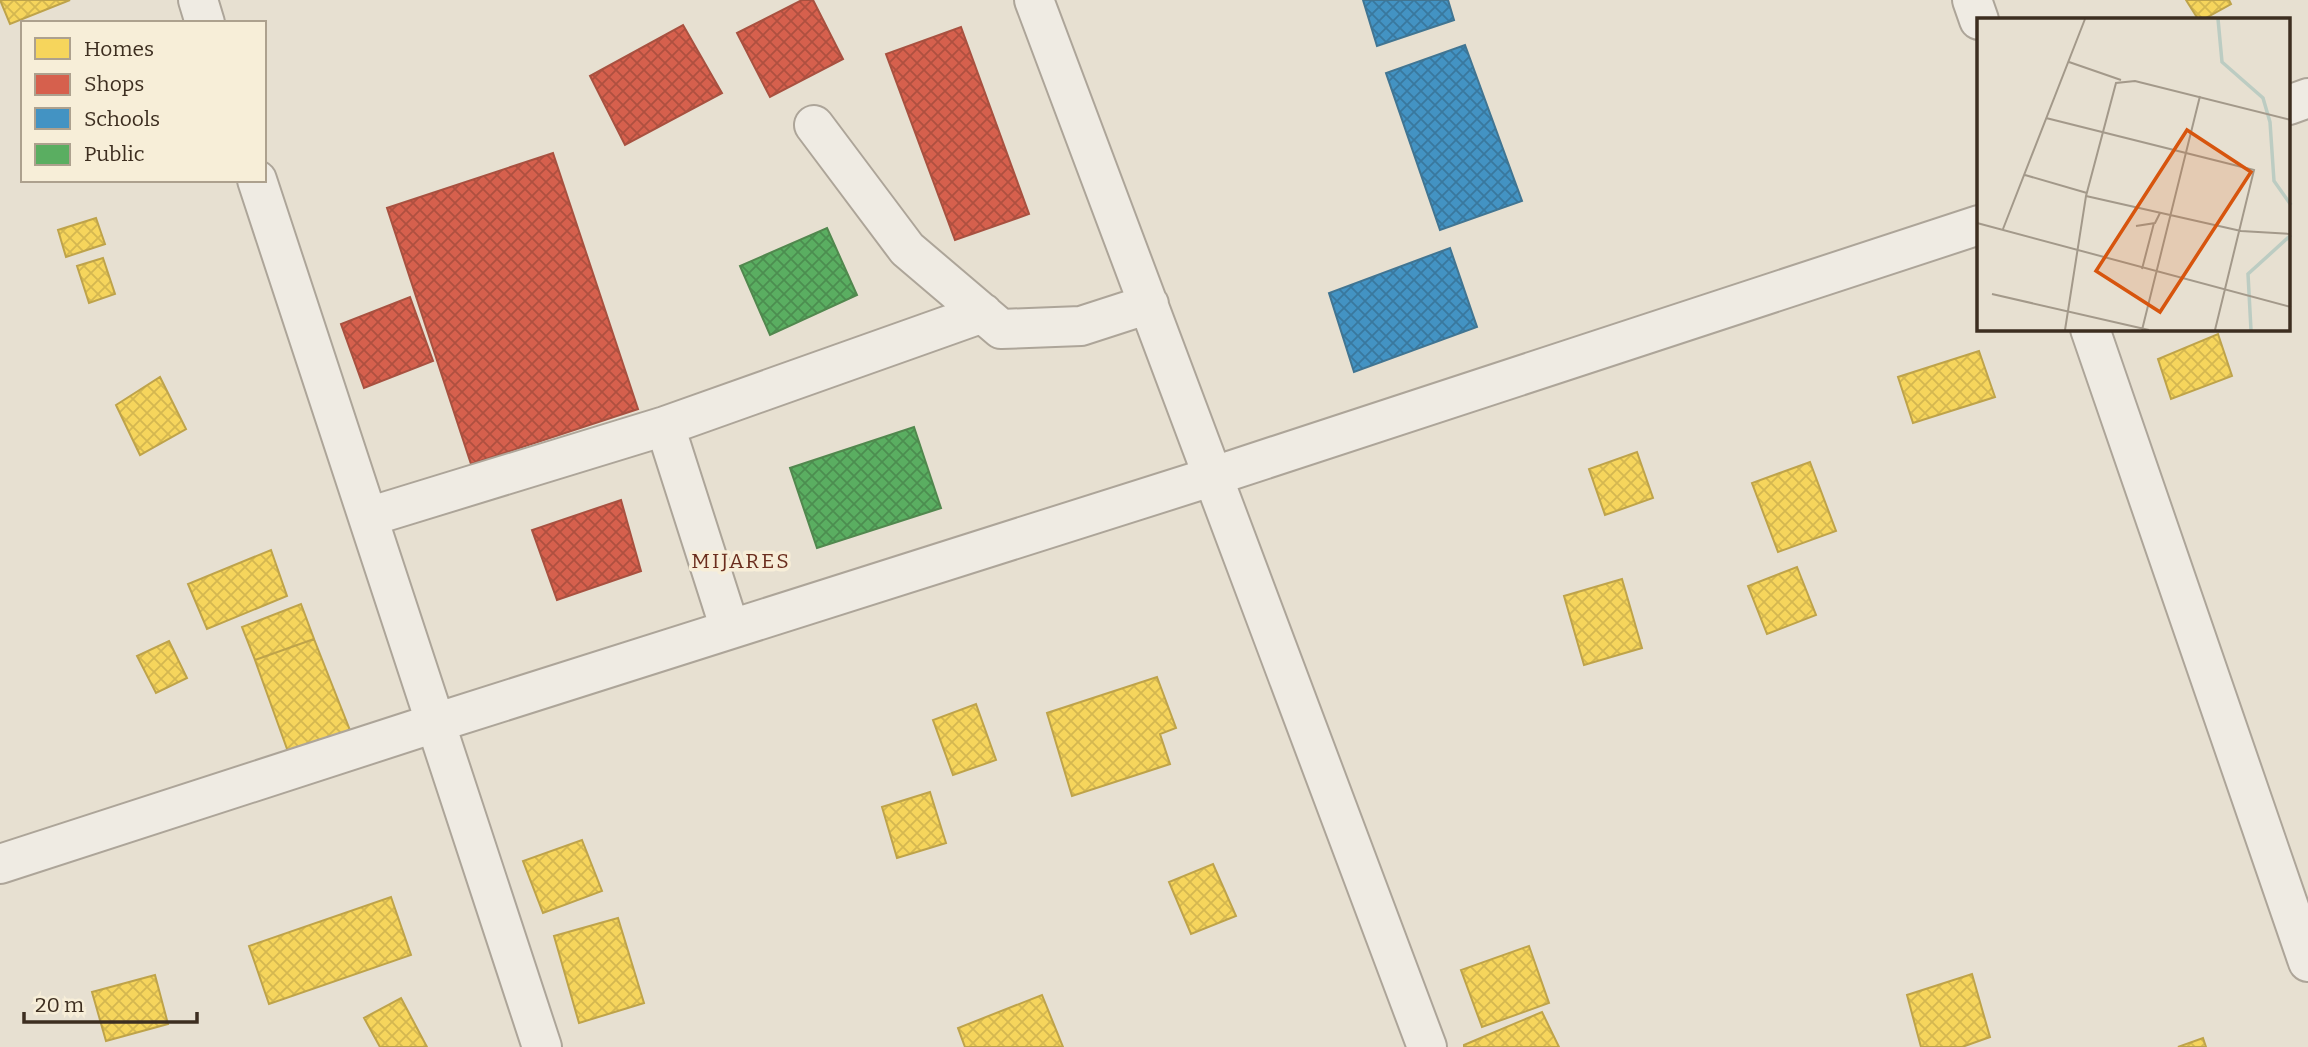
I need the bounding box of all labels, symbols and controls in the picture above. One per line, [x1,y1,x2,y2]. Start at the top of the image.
inset map [1977,18,2290,331]
legend [21,21,266,182]
text: Homes [84,36,154,62]
text: Shops [84,71,144,97]
text: Schools [84,106,160,132]
text: Public [84,141,145,167]
district label: MIJARES [691,548,791,574]
scale bar [24,981,198,1025]
text: 20 m [35,992,84,1018]

